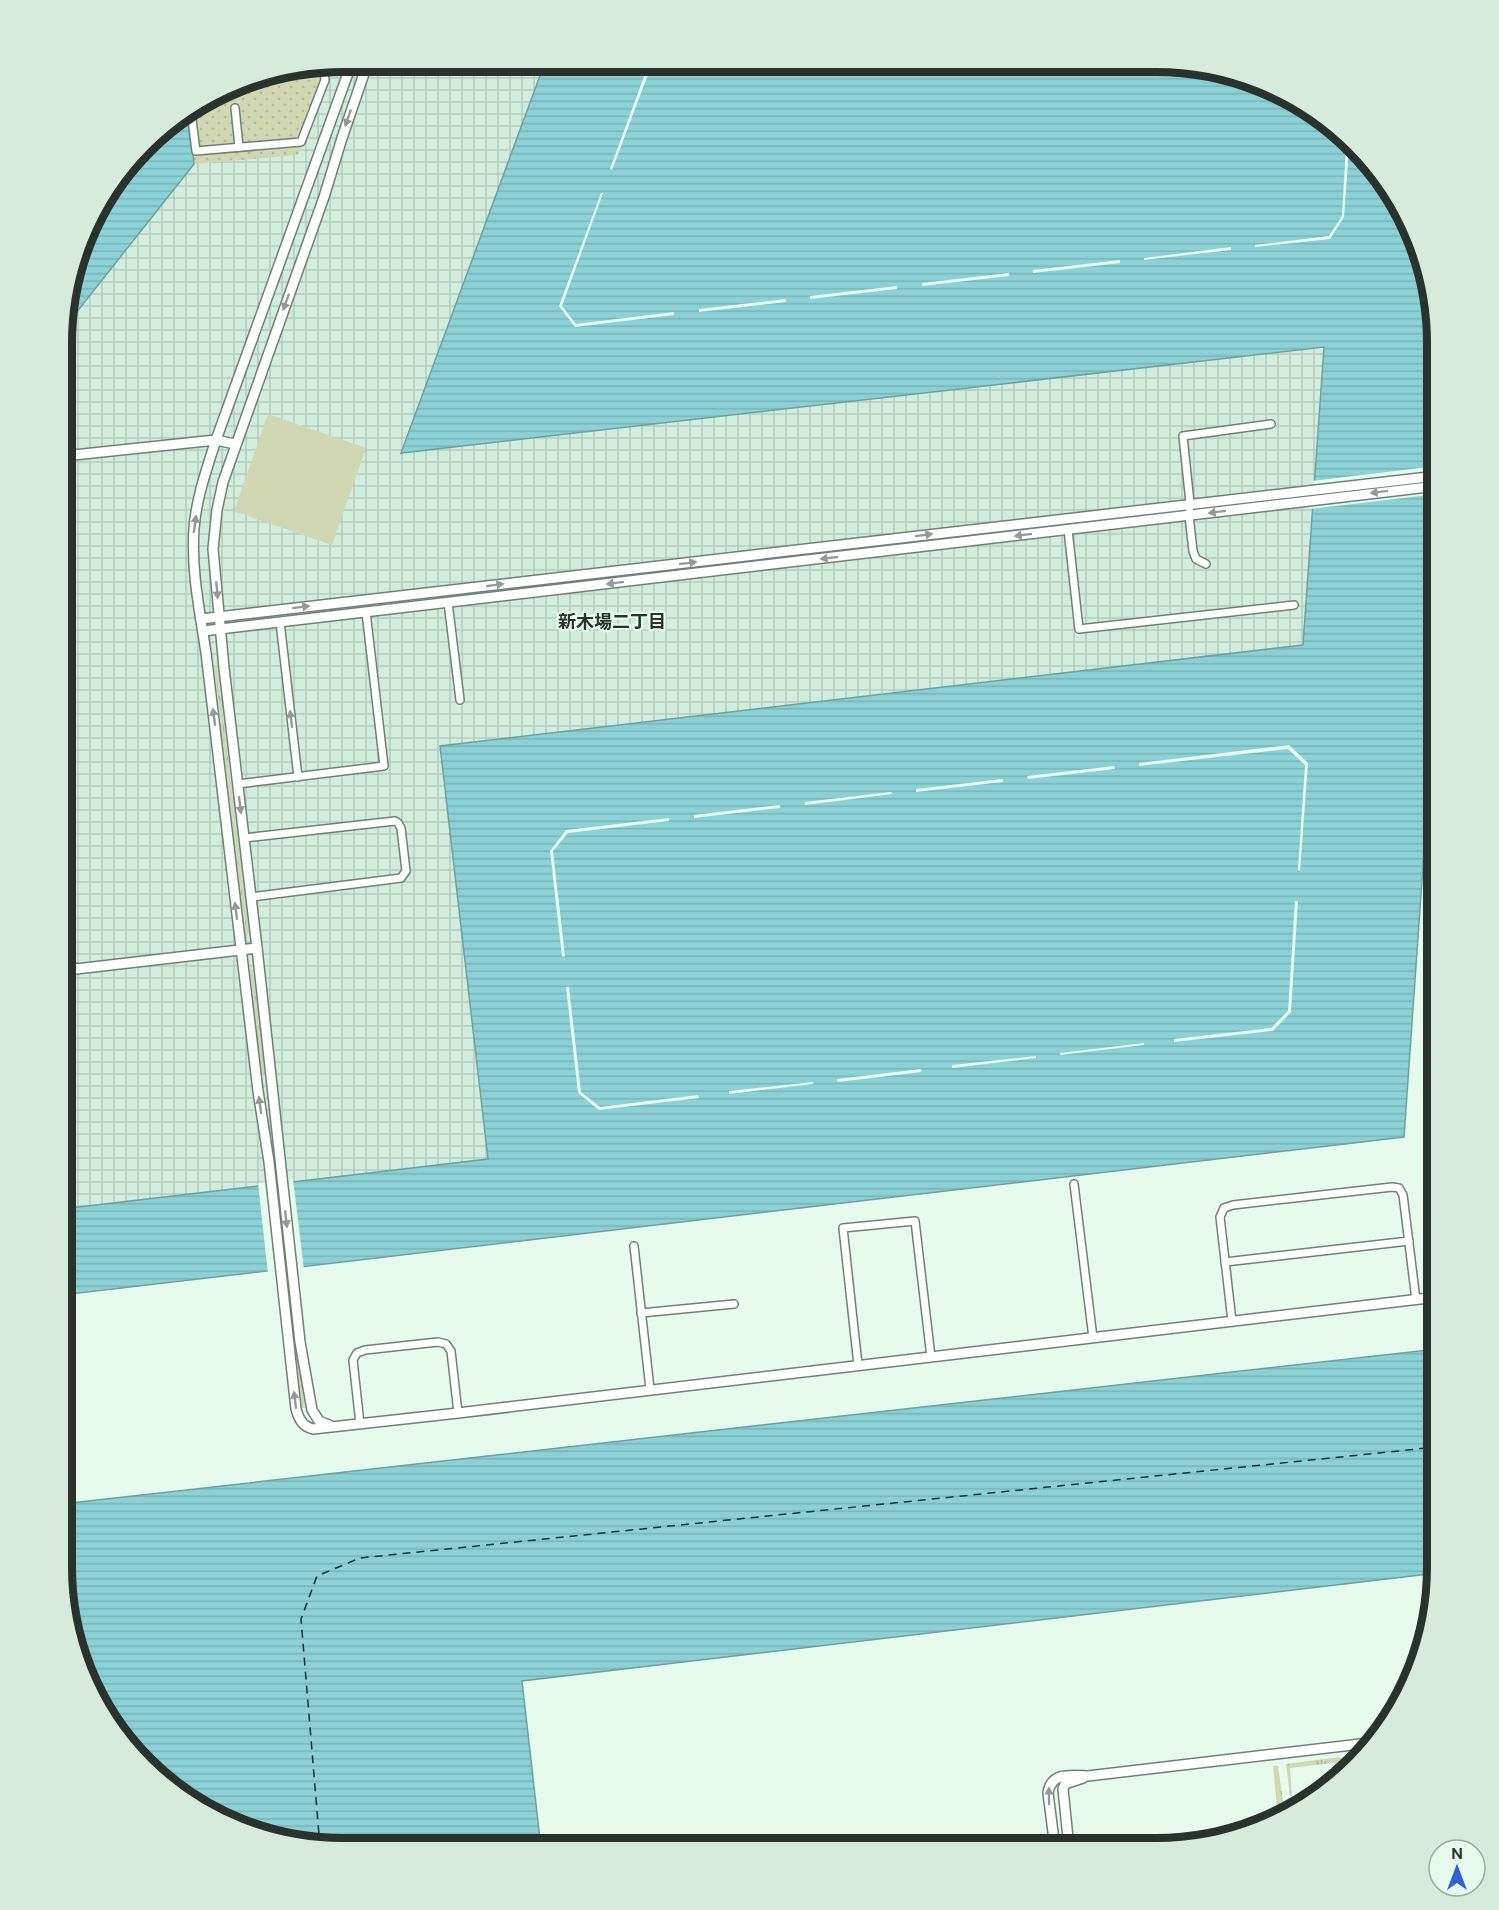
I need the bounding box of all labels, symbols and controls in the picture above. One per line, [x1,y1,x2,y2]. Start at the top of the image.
one-way arrow [343,109,353,127]
one-way arrow [281,293,291,311]
one-way arrow [1370,487,1389,497]
one-way arrow [1207,507,1226,517]
one-way arrow [191,514,200,533]
one-way arrow [914,530,933,540]
one-way arrow [1014,530,1033,540]
one-way arrow [820,553,839,563]
one-way arrow [679,558,698,567]
one-way arrow [605,578,624,588]
one-way arrow [485,580,504,590]
one-way arrow [212,581,222,600]
one-way arrow [292,603,311,612]
district label: 新木場二丁目 [558,610,666,634]
one-way arrow [209,708,219,727]
one-way arrow [287,709,296,728]
one-way arrow [235,796,245,815]
one-way arrow [232,901,241,920]
one-way arrow [256,1095,265,1114]
one-way arrow [281,1210,291,1229]
one-way arrow [291,1391,300,1410]
one-way arrow [1044,1786,1054,1805]
north arrow [1427,1838,1487,1898]
text: N [1451,1843,1463,1864]

